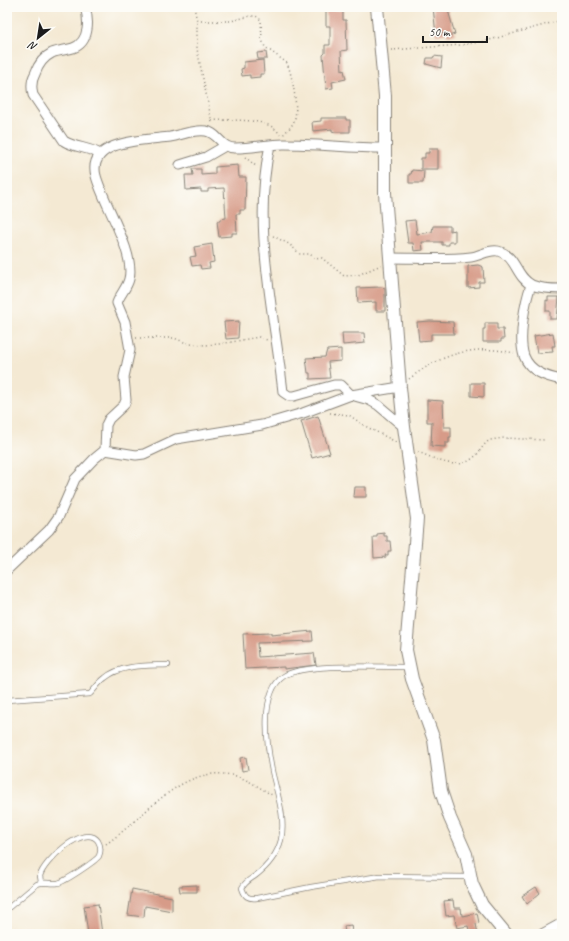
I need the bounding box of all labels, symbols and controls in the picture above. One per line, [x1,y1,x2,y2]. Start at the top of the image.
north arrow [18,18,58,58]
scale bar [423,18,487,44]
text: 50 m [429,24,451,40]
text: N [25,38,39,54]

